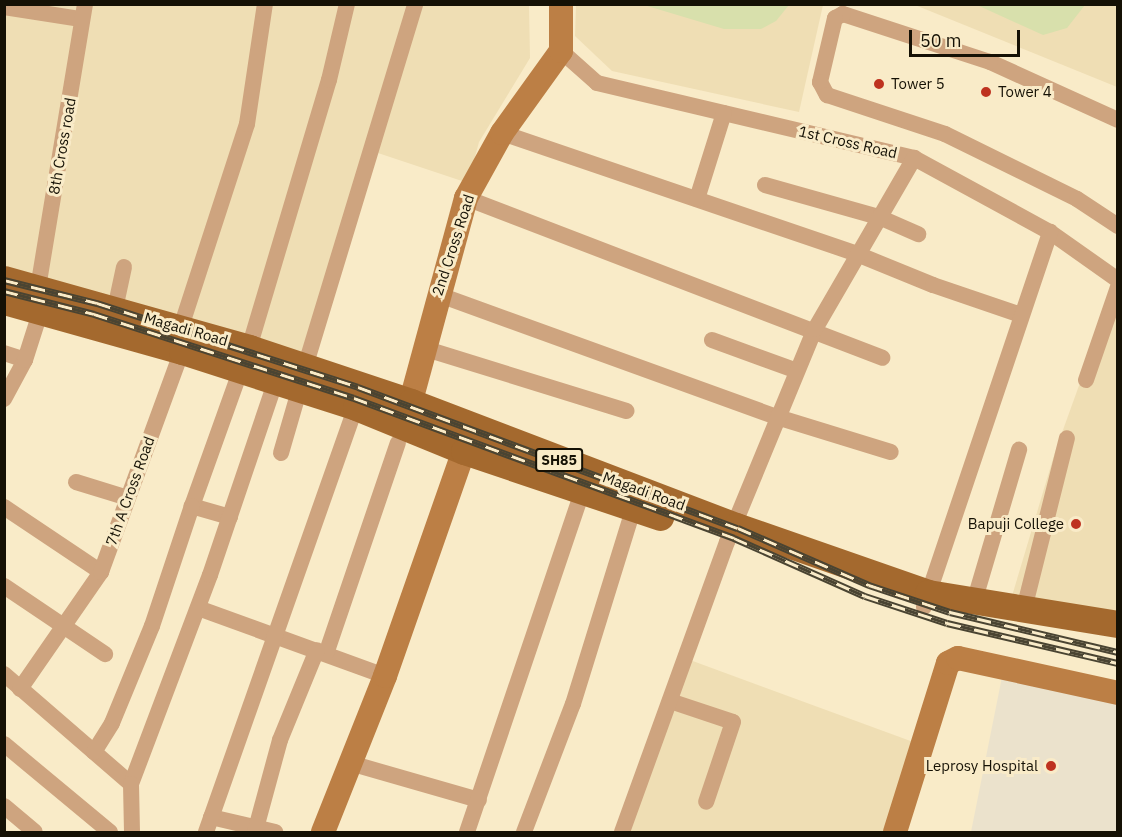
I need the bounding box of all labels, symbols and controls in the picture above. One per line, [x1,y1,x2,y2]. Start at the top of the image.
scale bar [912,18,1023,56]
text: 50 m [920,29,962,52]
place label: Tower 5 [891,75,945,93]
marker: Tower 5 [872,77,886,91]
place label: Tower 4 [998,83,1052,101]
marker: Tower 4 [979,85,993,99]
street label: 8th Cross road [45,96,79,196]
street label: 1st Cross Road [797,122,899,162]
street label: 2nd Cross Road [428,192,478,298]
street label: Magadi Road [142,308,230,350]
street label: 7th A Cross Road [102,434,158,548]
road number: SH85 [535,449,583,471]
street label: Magadi Road [600,468,688,514]
place label: Bapuji College [968,515,1064,533]
marker: Bapuji College [1069,517,1083,531]
place label: Leprosy Hospital [926,757,1038,775]
marker: Leprosy Hospital [1042,757,1060,775]

